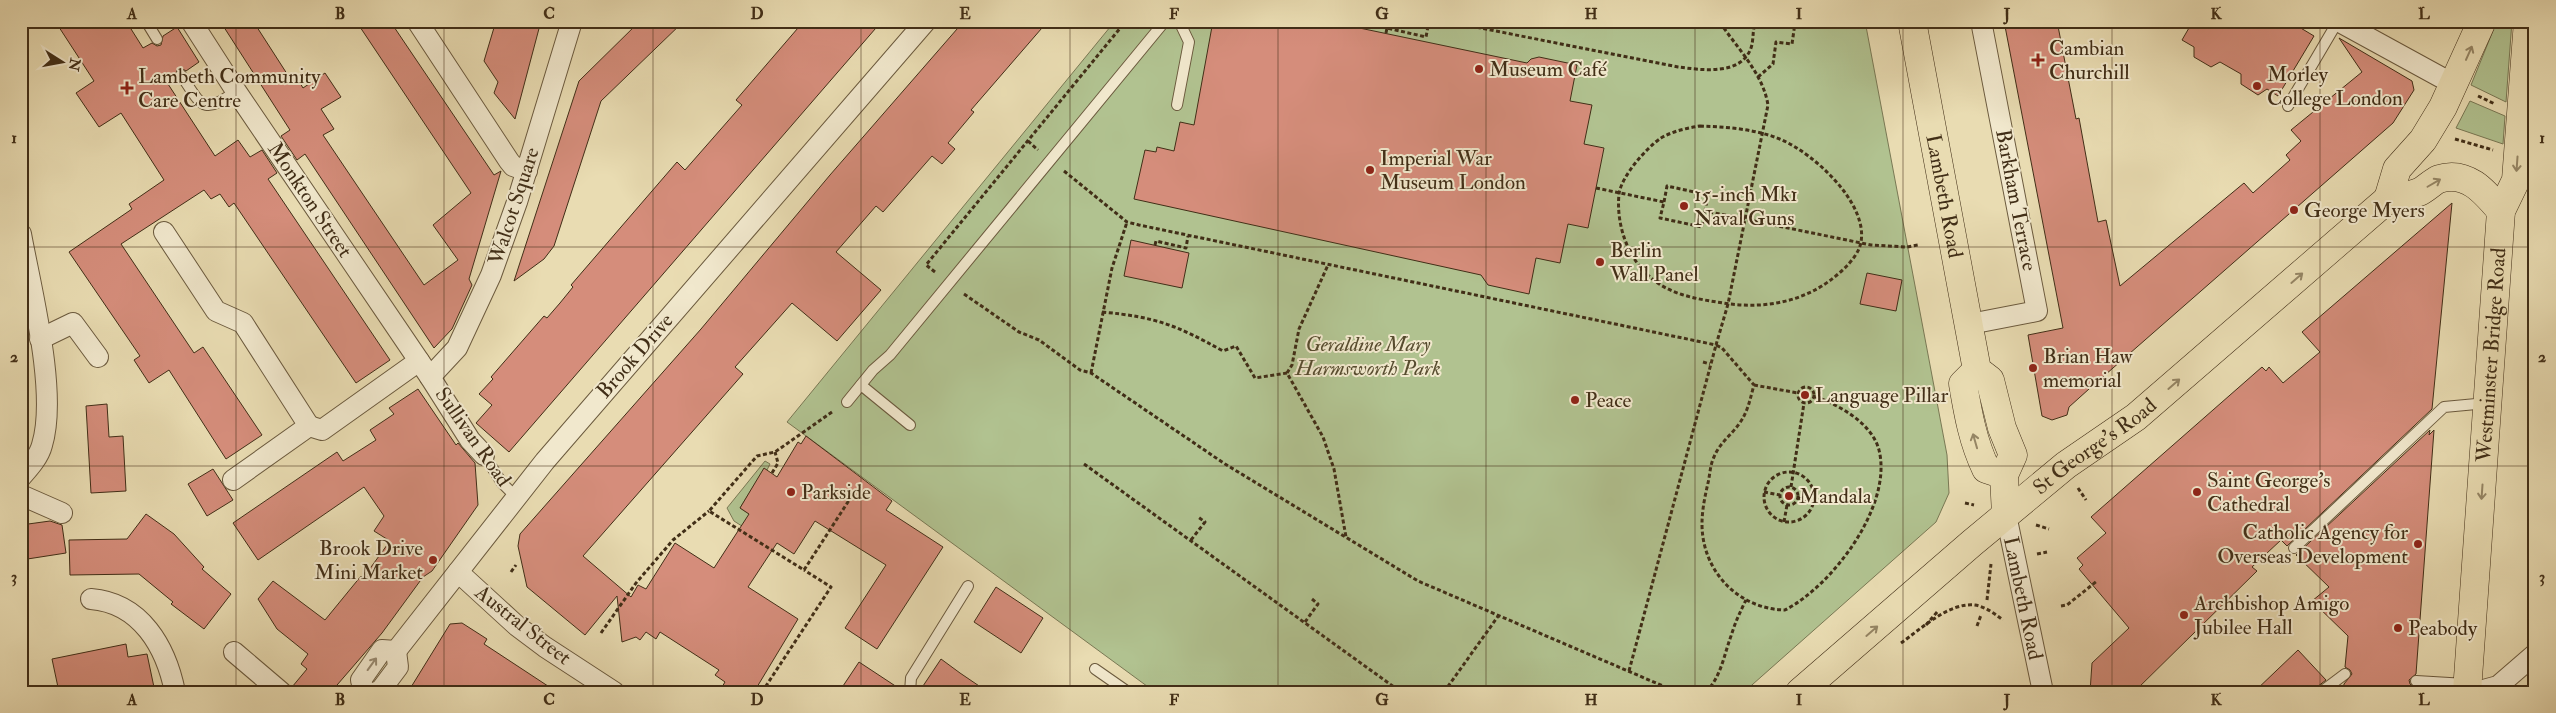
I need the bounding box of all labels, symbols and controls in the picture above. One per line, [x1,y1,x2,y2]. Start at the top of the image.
text: A [126,4,138,24]
text: B [335,4,345,24]
text: C [543,4,555,24]
text: D [750,4,764,24]
text: E [959,4,971,24]
text: F [1169,4,1179,24]
text: G [1375,4,1389,24]
text: H [1584,4,1598,24]
text: I [1796,4,1803,24]
text: J [2003,4,2011,25]
text: K [2210,4,2222,24]
text: L [2418,4,2430,24]
place label: Cambian Churchill [2049,35,2130,86]
north arrow [38,38,88,88]
one-way arrow [2464,46,2474,61]
marker: Cambian Churchill [2031,53,2045,67]
text: N [65,56,84,73]
place label: Museum Café [1489,56,1607,83]
place label: Morley College London [2267,61,2403,112]
place label: Lambeth Community Care Centre [138,63,321,114]
marker: Museum Café [1473,63,1485,75]
marker: Morley College London [2251,80,2263,92]
marker: Lambeth Community Care Centre [120,81,134,95]
street label: Barkham Terrace [1989,127,2043,273]
text: 1 [11,128,17,148]
text: 1 [2539,128,2545,148]
street label: Lambeth Road [1920,132,1969,261]
street label: Monkton Street [262,137,359,263]
street label: Walcot Square [482,144,546,269]
place label: Imperial War Museum London [1380,145,1526,196]
one-way arrow [2512,156,2522,172]
marker: Imperial War Museum London [1364,164,1376,176]
one-way arrow [2426,178,2440,188]
place label: 15-inch Mk1 Naval Guns [1694,181,1798,232]
place label: George Myers [2304,197,2425,224]
marker: 15-inch Mk1 Naval Guns [1678,200,1690,212]
marker: George Myers [2288,204,2300,216]
place label: Berlin Wall Panel [1609,237,1699,288]
street label: Westminster Bridge Road [2470,246,2512,464]
marker: Berlin Wall Panel [1594,256,1606,268]
one-way arrow [2291,272,2304,283]
street label: Brook Drive [591,308,679,404]
park label: Geraldine Mary Harmsworth Park [1294,331,1441,382]
place label: Brian Haw memorial [2043,343,2134,394]
text: 2 [10,347,18,367]
text: 2 [2538,347,2546,367]
marker: Brian Haw memorial [2027,362,2039,374]
one-way arrow [2168,378,2181,390]
street label: Sullivan Road [429,382,518,493]
place label: Language Pillar [1815,382,1948,409]
place label: Peace [1585,387,1632,414]
marker: Language Pillar [1799,389,1811,401]
street label: St George's Road [2027,391,2163,500]
marker: Peace [1569,394,1581,406]
one-way arrow [1969,433,1979,449]
place label: Saint George's Cathedral [2207,467,2330,518]
place label: Parkside [801,479,871,506]
place label: Mandala [1799,483,1872,510]
one-way arrow [2478,484,2487,500]
marker: Parkside [785,486,797,498]
marker: Saint George's Cathedral [2191,486,2203,498]
marker: Mandala [1783,490,1795,502]
place label: Catholic Agency for Overseas Development [2217,519,2408,570]
street label: Lambeth Road [1997,534,2050,663]
place label: Brook Drive Mini Market [314,535,423,586]
marker: Catholic Agency for Overseas Development [2412,538,2424,550]
marker: Brook Drive Mini Market [427,554,439,566]
text: 3 [11,567,17,587]
text: 3 [2539,567,2545,587]
street label: Austral Street [469,578,577,671]
place label: Archbishop Amigo Jubilee Hall [2193,590,2349,641]
marker: Archbishop Amigo Jubilee Hall [2178,609,2190,621]
place label: Peabody [2408,615,2478,642]
marker: Peabody [2392,622,2404,634]
one-way arrow [1866,625,1879,637]
one-way arrow [367,657,377,671]
text: A [126,690,138,710]
text: B [335,690,345,710]
text: C [543,690,555,710]
text: D [750,690,764,710]
text: E [959,690,971,710]
text: F [1169,690,1179,710]
text: G [1375,690,1389,710]
text: H [1584,690,1598,710]
text: I [1796,690,1803,710]
text: J [2003,690,2011,711]
text: K [2210,690,2222,710]
text: L [2418,690,2430,710]

